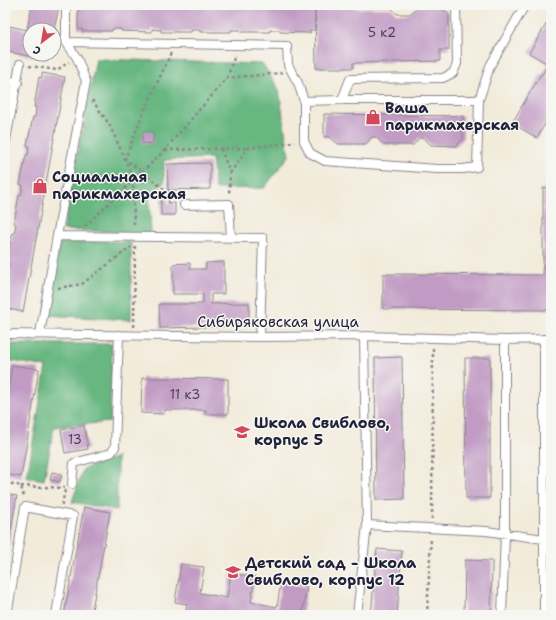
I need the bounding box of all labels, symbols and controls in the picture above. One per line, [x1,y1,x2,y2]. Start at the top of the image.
north arrow [22,22,62,62]
house number: 5 к2 [368,24,396,41]
text: С [30,42,44,58]
place label: Ваша парикмахерская [385,98,519,135]
shop icon: Ваша парикмахерская [364,108,382,126]
place label: Социальная парикмахерская [52,167,186,204]
shop icon: Социальная парикмахерская [31,177,49,195]
street label: Сибиряковская улица [197,312,359,332]
house number: 11 к3 [170,386,200,403]
place label: Школа Свиблово, корпус 5 [254,413,390,450]
school or university icon: Школа Свиблово, корпус 5 [233,423,251,441]
house number: 13 [68,431,82,448]
place label: Детский сад - Школа Свиблово, корпус 12 [245,553,417,590]
school or university icon: Детский сад - Школа Свиблово, корпус 12 [224,563,242,581]

